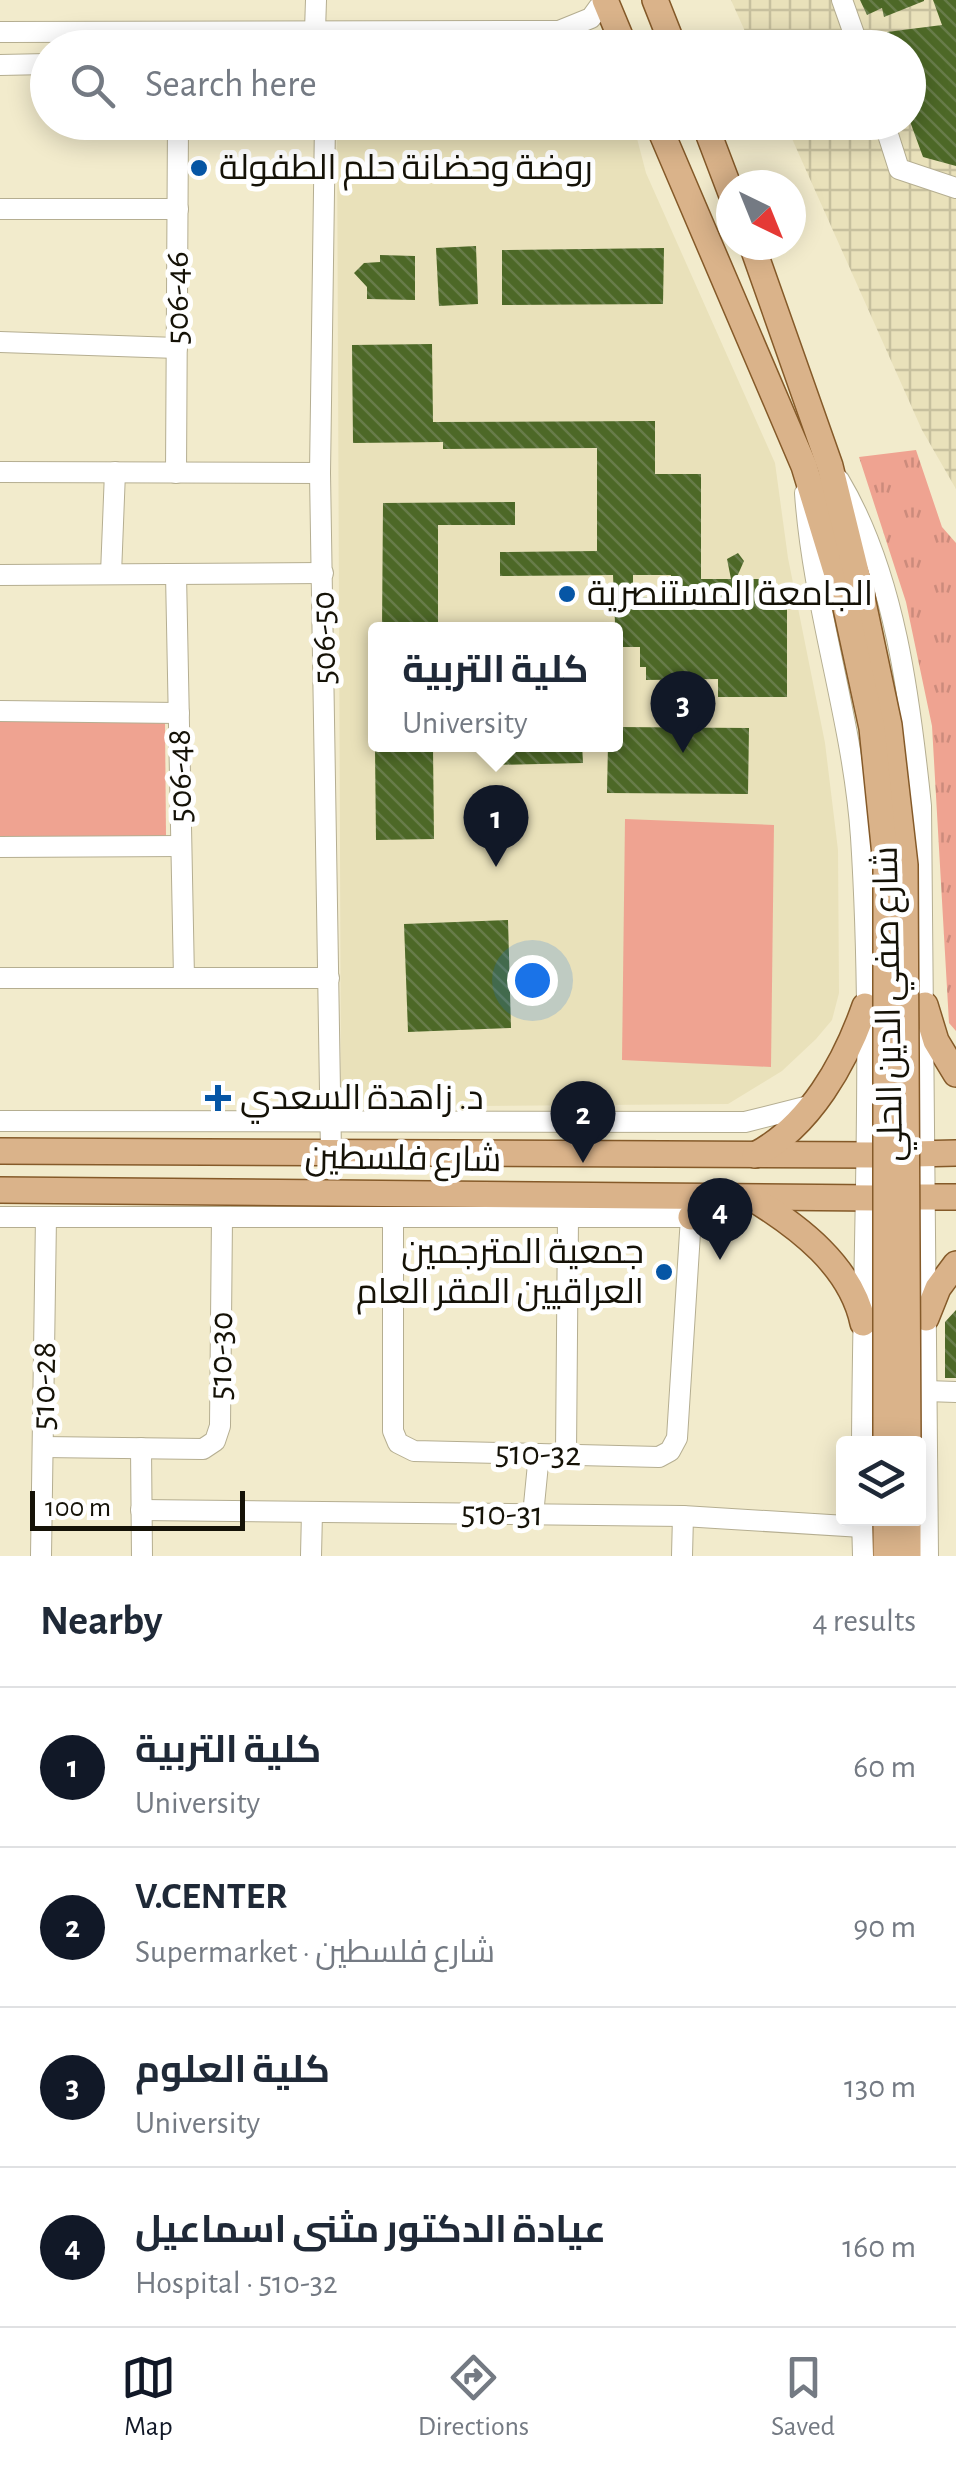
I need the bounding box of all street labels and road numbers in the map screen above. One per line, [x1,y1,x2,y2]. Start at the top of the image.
street label: 506-46 [160,251,195,345]
street label: 506-50 [306,591,342,685]
street label: 506-48 [162,729,198,823]
street label: شارع صفي الدين الحلي [869,846,917,1162]
street label: شارع فلسطين [304,1140,502,1182]
street label: 510-30 [203,1311,239,1401]
street label: 510-28 [26,1341,62,1431]
street label: 510-32 [495,1436,581,1472]
street label: 510-31 [461,1496,543,1532]

